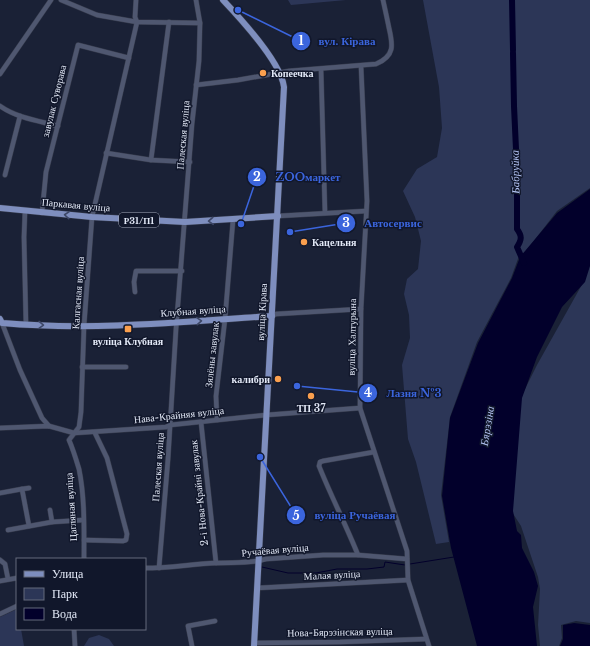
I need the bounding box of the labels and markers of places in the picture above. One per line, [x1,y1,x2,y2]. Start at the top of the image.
callout: вул. Кірава [291,29,384,52]
place label: Копеечка [271,67,313,80]
marker: Копеечка [258,68,268,78]
callout: ZOOмаркет [247,165,348,188]
callout: Автосервис [336,212,429,235]
place label: Кацельня [312,236,357,249]
marker: Кацельня [299,237,309,247]
marker: вуліца Клубная [123,324,133,334]
place label: вуліца Клубная [93,335,164,348]
place label: калибри [232,373,270,386]
marker: калибри [273,374,283,384]
callout: Лазня №3 [358,382,449,405]
marker: ТП 37 [306,391,316,401]
place label: ТП 37 [297,402,326,415]
callout: вуліца Ручаёвая [286,504,403,527]

